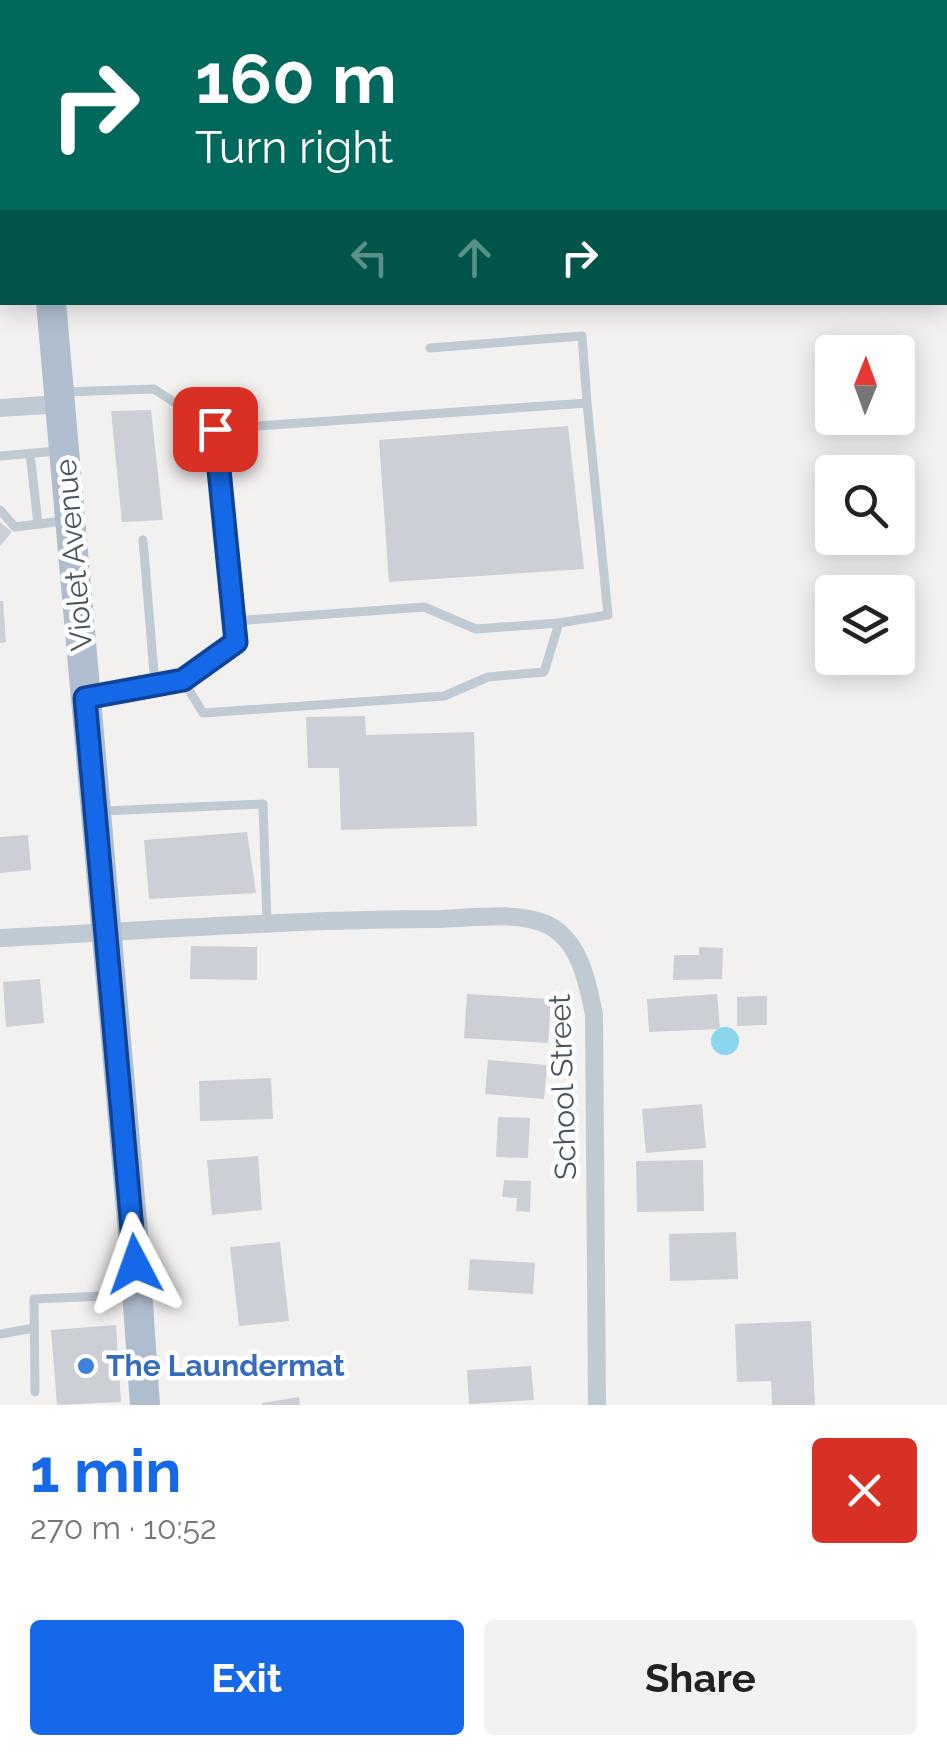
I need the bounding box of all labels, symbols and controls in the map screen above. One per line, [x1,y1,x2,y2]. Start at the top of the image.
text: 160 m [195,37,397,119]
icon: right [30,40,160,170]
text: Turn right [195,121,393,174]
icon: left [342,230,397,285]
icon: ahead [447,230,502,285]
icon: right [552,230,607,285]
north arrow [815,335,915,435]
map controls [815,335,915,675]
pin [173,387,258,472]
icon: arrive [188,402,243,457]
button: search [815,455,915,555]
street label: Violet Avenue [48,458,99,652]
button: layers [815,575,915,675]
street label: School Street [542,993,583,1181]
position arrow [83,1212,187,1316]
place label: The Laundermat [106,1348,345,1383]
marker: The Laundermat [75,1355,97,1377]
text: 1 min [30,1436,181,1506]
button: close [812,1438,917,1543]
text: 270 m · 10:52 [30,1509,217,1546]
button: Exit [30,1620,464,1735]
button: Share [484,1620,917,1735]

